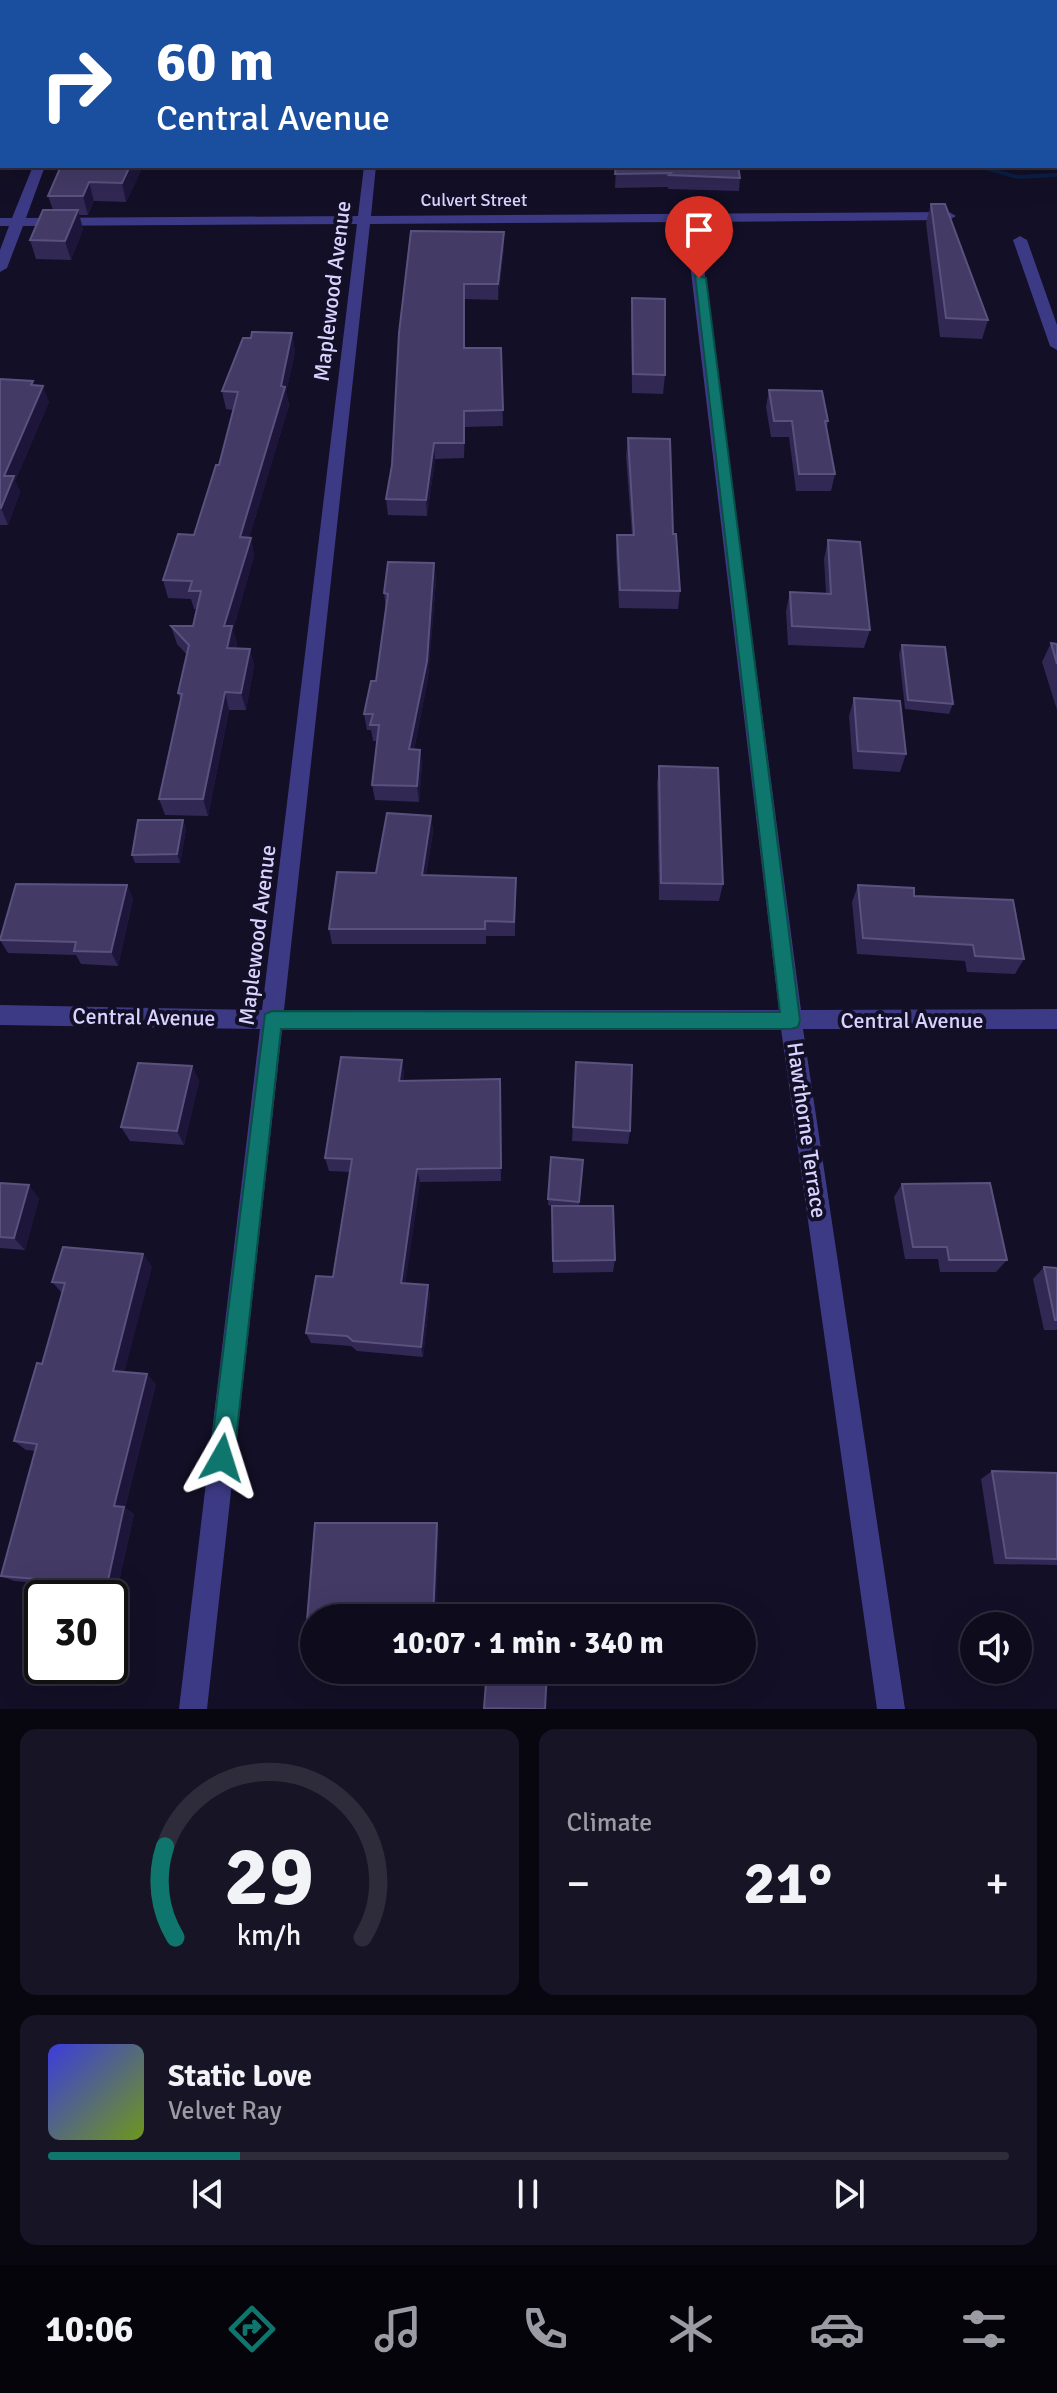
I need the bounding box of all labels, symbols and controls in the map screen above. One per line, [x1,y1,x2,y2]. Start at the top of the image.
text: 60 m [156,27,274,96]
icon: right [24,32,128,136]
text: Central Avenue [156,96,390,141]
street label: Culvert Street [421,189,527,211]
pin [665,196,733,278]
street label: Maplewood Avenue [308,199,356,383]
icon: arrive [677,208,721,252]
street label: Maplewood Avenue [233,843,281,1027]
street label: Central Avenue [72,1002,216,1032]
street label: Central Avenue [840,1007,984,1034]
street label: Hawthorne Terrace [781,1040,833,1220]
position arrow [180,1416,264,1500]
speed limit sign: 30 [24,1580,128,1684]
map controls [960,1612,1032,1684]
button: sound [960,1612,1032,1684]
text: 10:07 · 1 min · 340 m [392,1625,664,1662]
text: Climate [567,1807,652,1839]
text: 29 [224,1826,314,1928]
text: 21° [743,1847,832,1921]
text: − [567,1857,590,1911]
text: + [985,1857,1009,1911]
text: km/h [237,1918,302,1953]
text: Static Love [168,2058,312,2095]
text: Velvet Ray [168,2095,282,2127]
icon: previous [186,2172,230,2216]
icon: pause [506,2172,550,2216]
icon: next [827,2172,871,2216]
icon: directions [224,2301,280,2357]
icon: music [370,2301,426,2357]
icon: phone [517,2301,573,2357]
icon: climate [663,2301,719,2357]
icon: car [809,2301,865,2357]
icon: filters [956,2301,1012,2357]
text: 10:06 [45,2307,134,2352]

